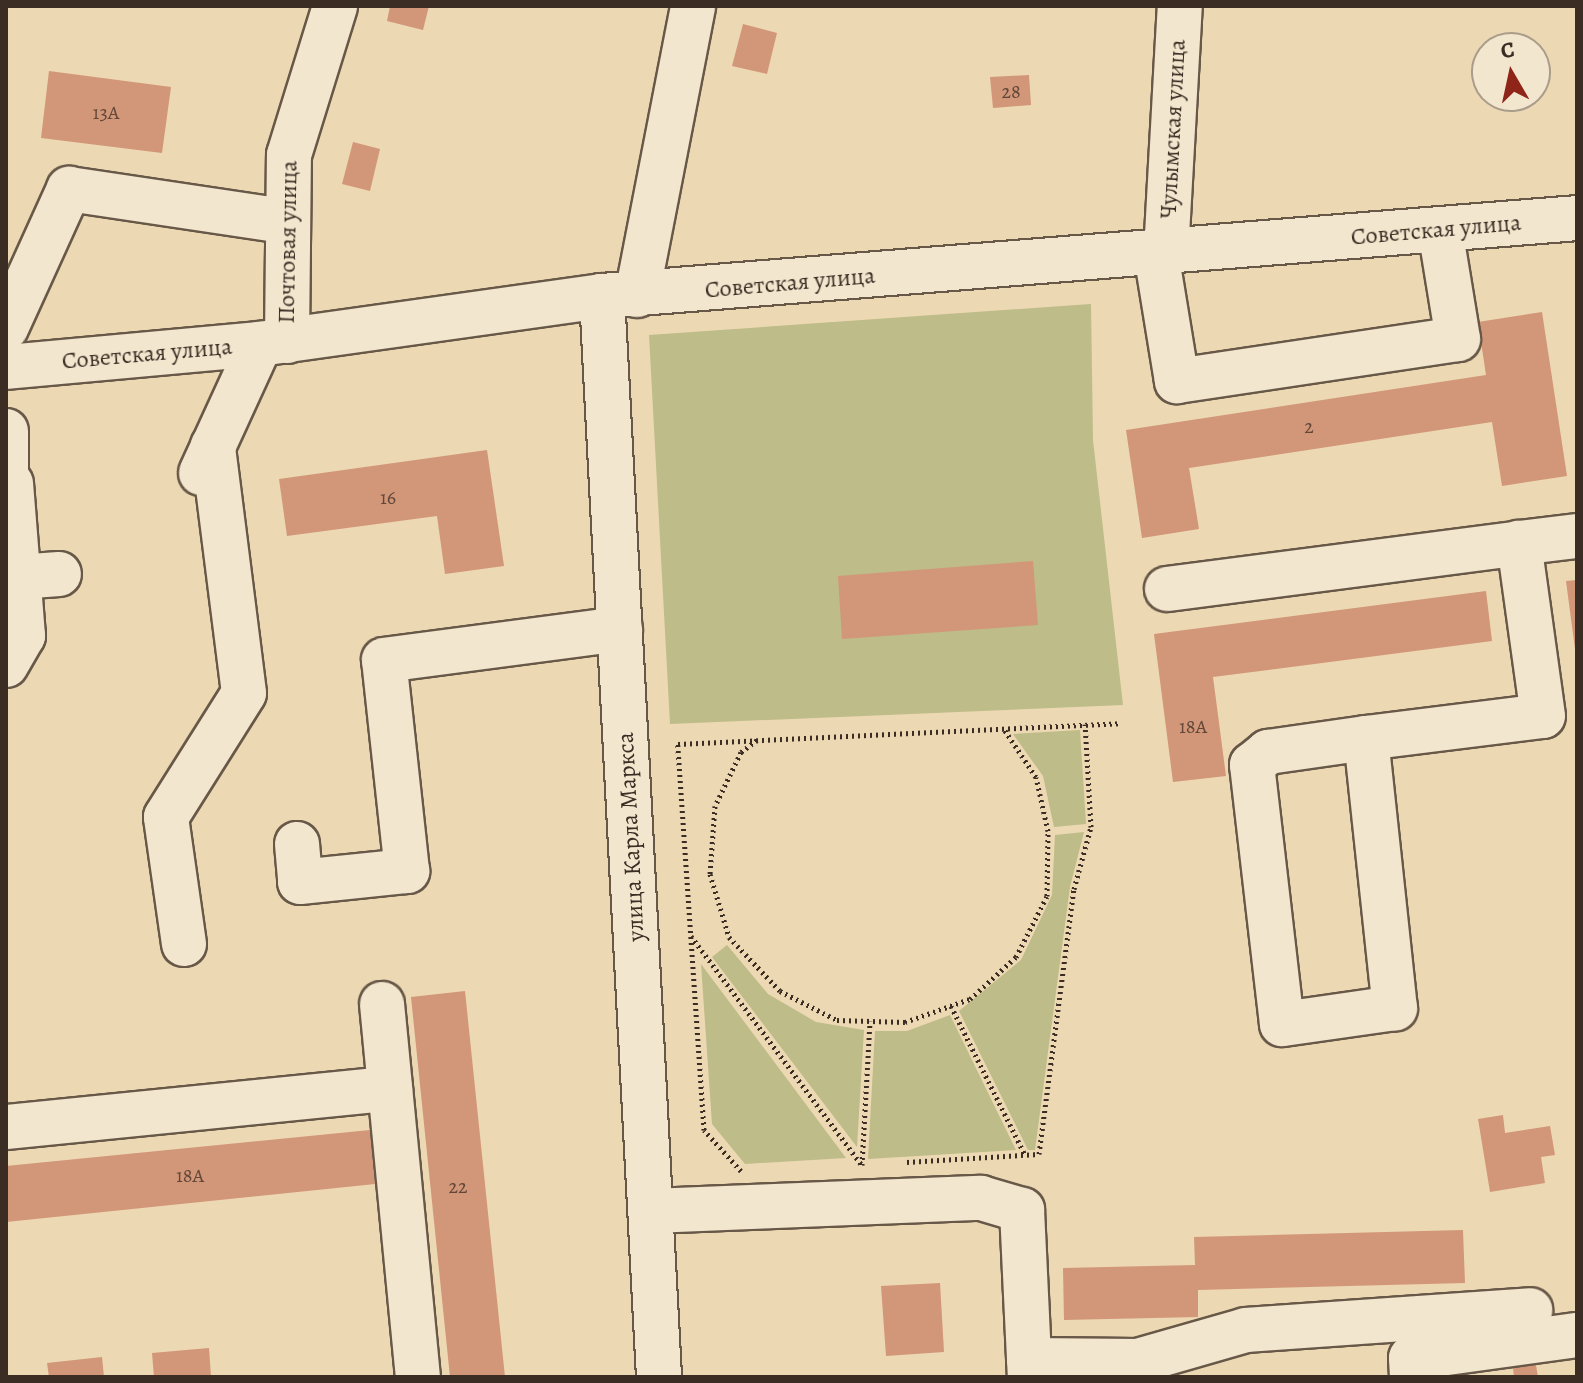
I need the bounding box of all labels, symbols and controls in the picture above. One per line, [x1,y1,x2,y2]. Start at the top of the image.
north arrow [1471,32,1551,112]
text: С [1499,34,1517,66]
street label: Чулымская улица [1154,39,1192,219]
house number: 28 [1001,79,1021,103]
house number: 13А [93,100,119,124]
street label: Почтовая улица [272,160,304,324]
street label: Советская улица [1350,208,1522,252]
street label: Советская улица [704,261,876,305]
street label: Советская улица [61,332,233,376]
house number: 2 [1304,414,1314,438]
house number: 16 [380,485,396,509]
house number: 18А [1179,714,1207,738]
street label: улица Карла Маркса [611,732,651,942]
house number: 18А [176,1163,204,1187]
house number: 22 [449,1174,467,1198]

